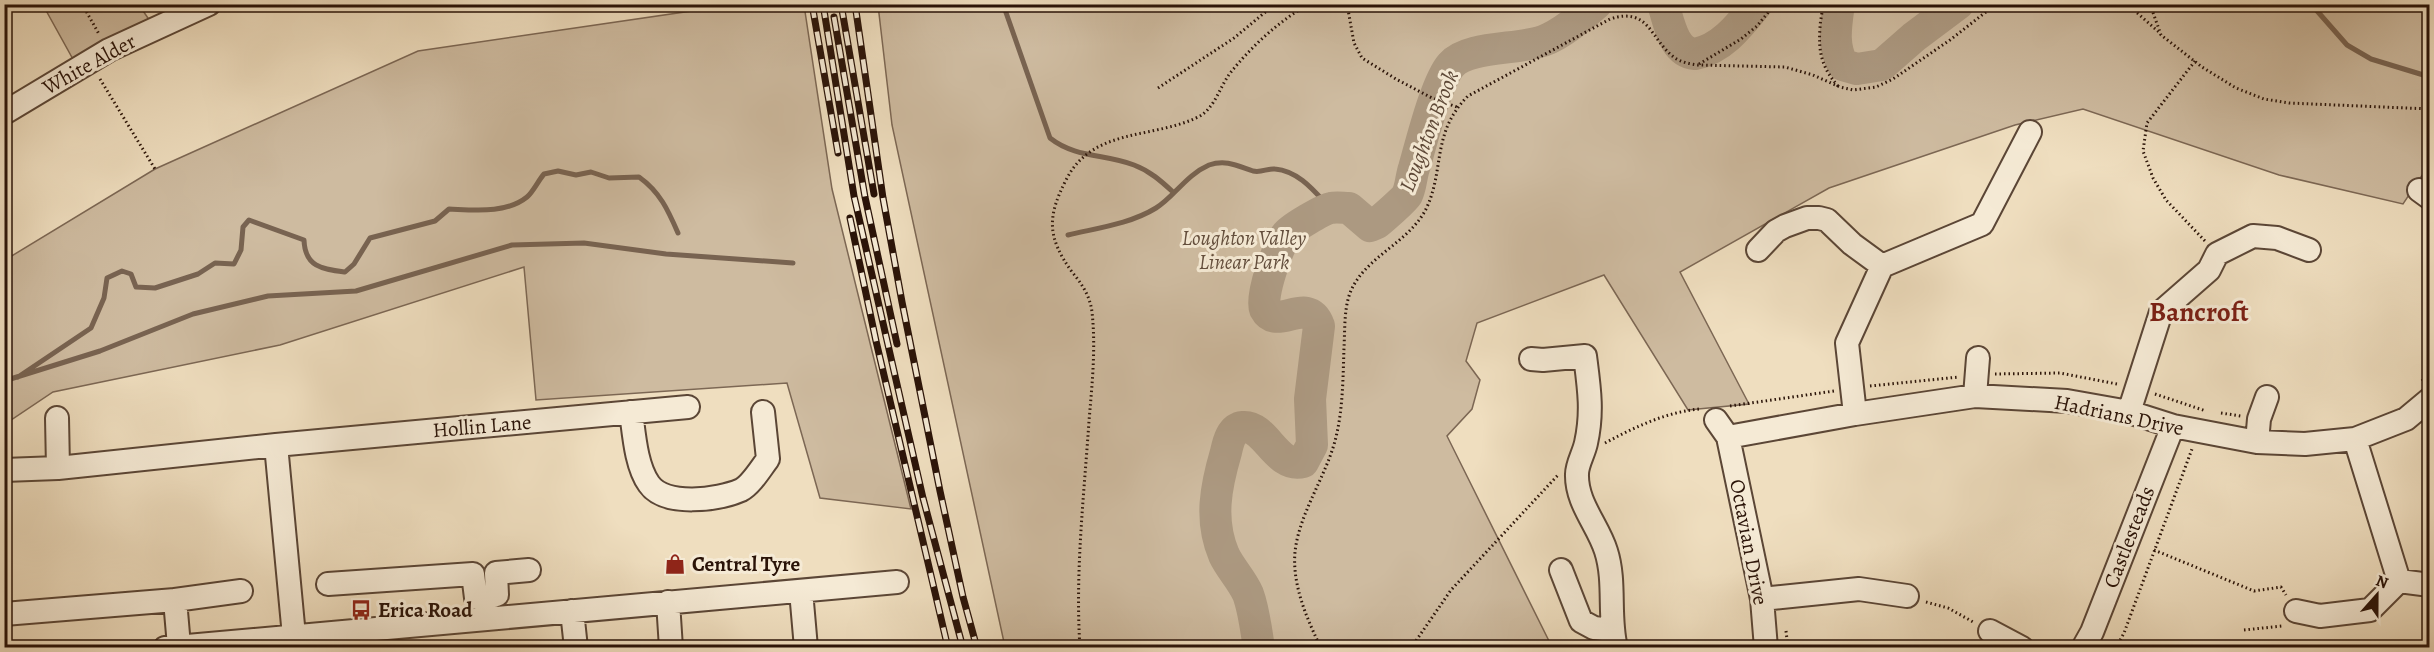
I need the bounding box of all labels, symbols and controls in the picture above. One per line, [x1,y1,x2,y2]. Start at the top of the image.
street label: White Alder [36,27,141,102]
water label: Loughton Brook [1392,66,1466,196]
park label: Loughton Valley Linear Park [1182,224,1306,276]
district label: Bancroft [2149,294,2249,330]
street label: Hadrians Drive [2052,388,2186,442]
street label: Hollin Lane [431,408,533,444]
street label: Octavian Drive [1723,477,1775,607]
street label: Castlesteads [2097,482,2161,592]
place label: Central Tyre [692,550,801,578]
shop icon: Central Tyre [663,552,687,576]
north arrow [2347,565,2407,625]
text: N [2373,570,2392,594]
place label: Erica Road [378,596,473,624]
bus stop icon: Erica Road [349,598,373,622]

